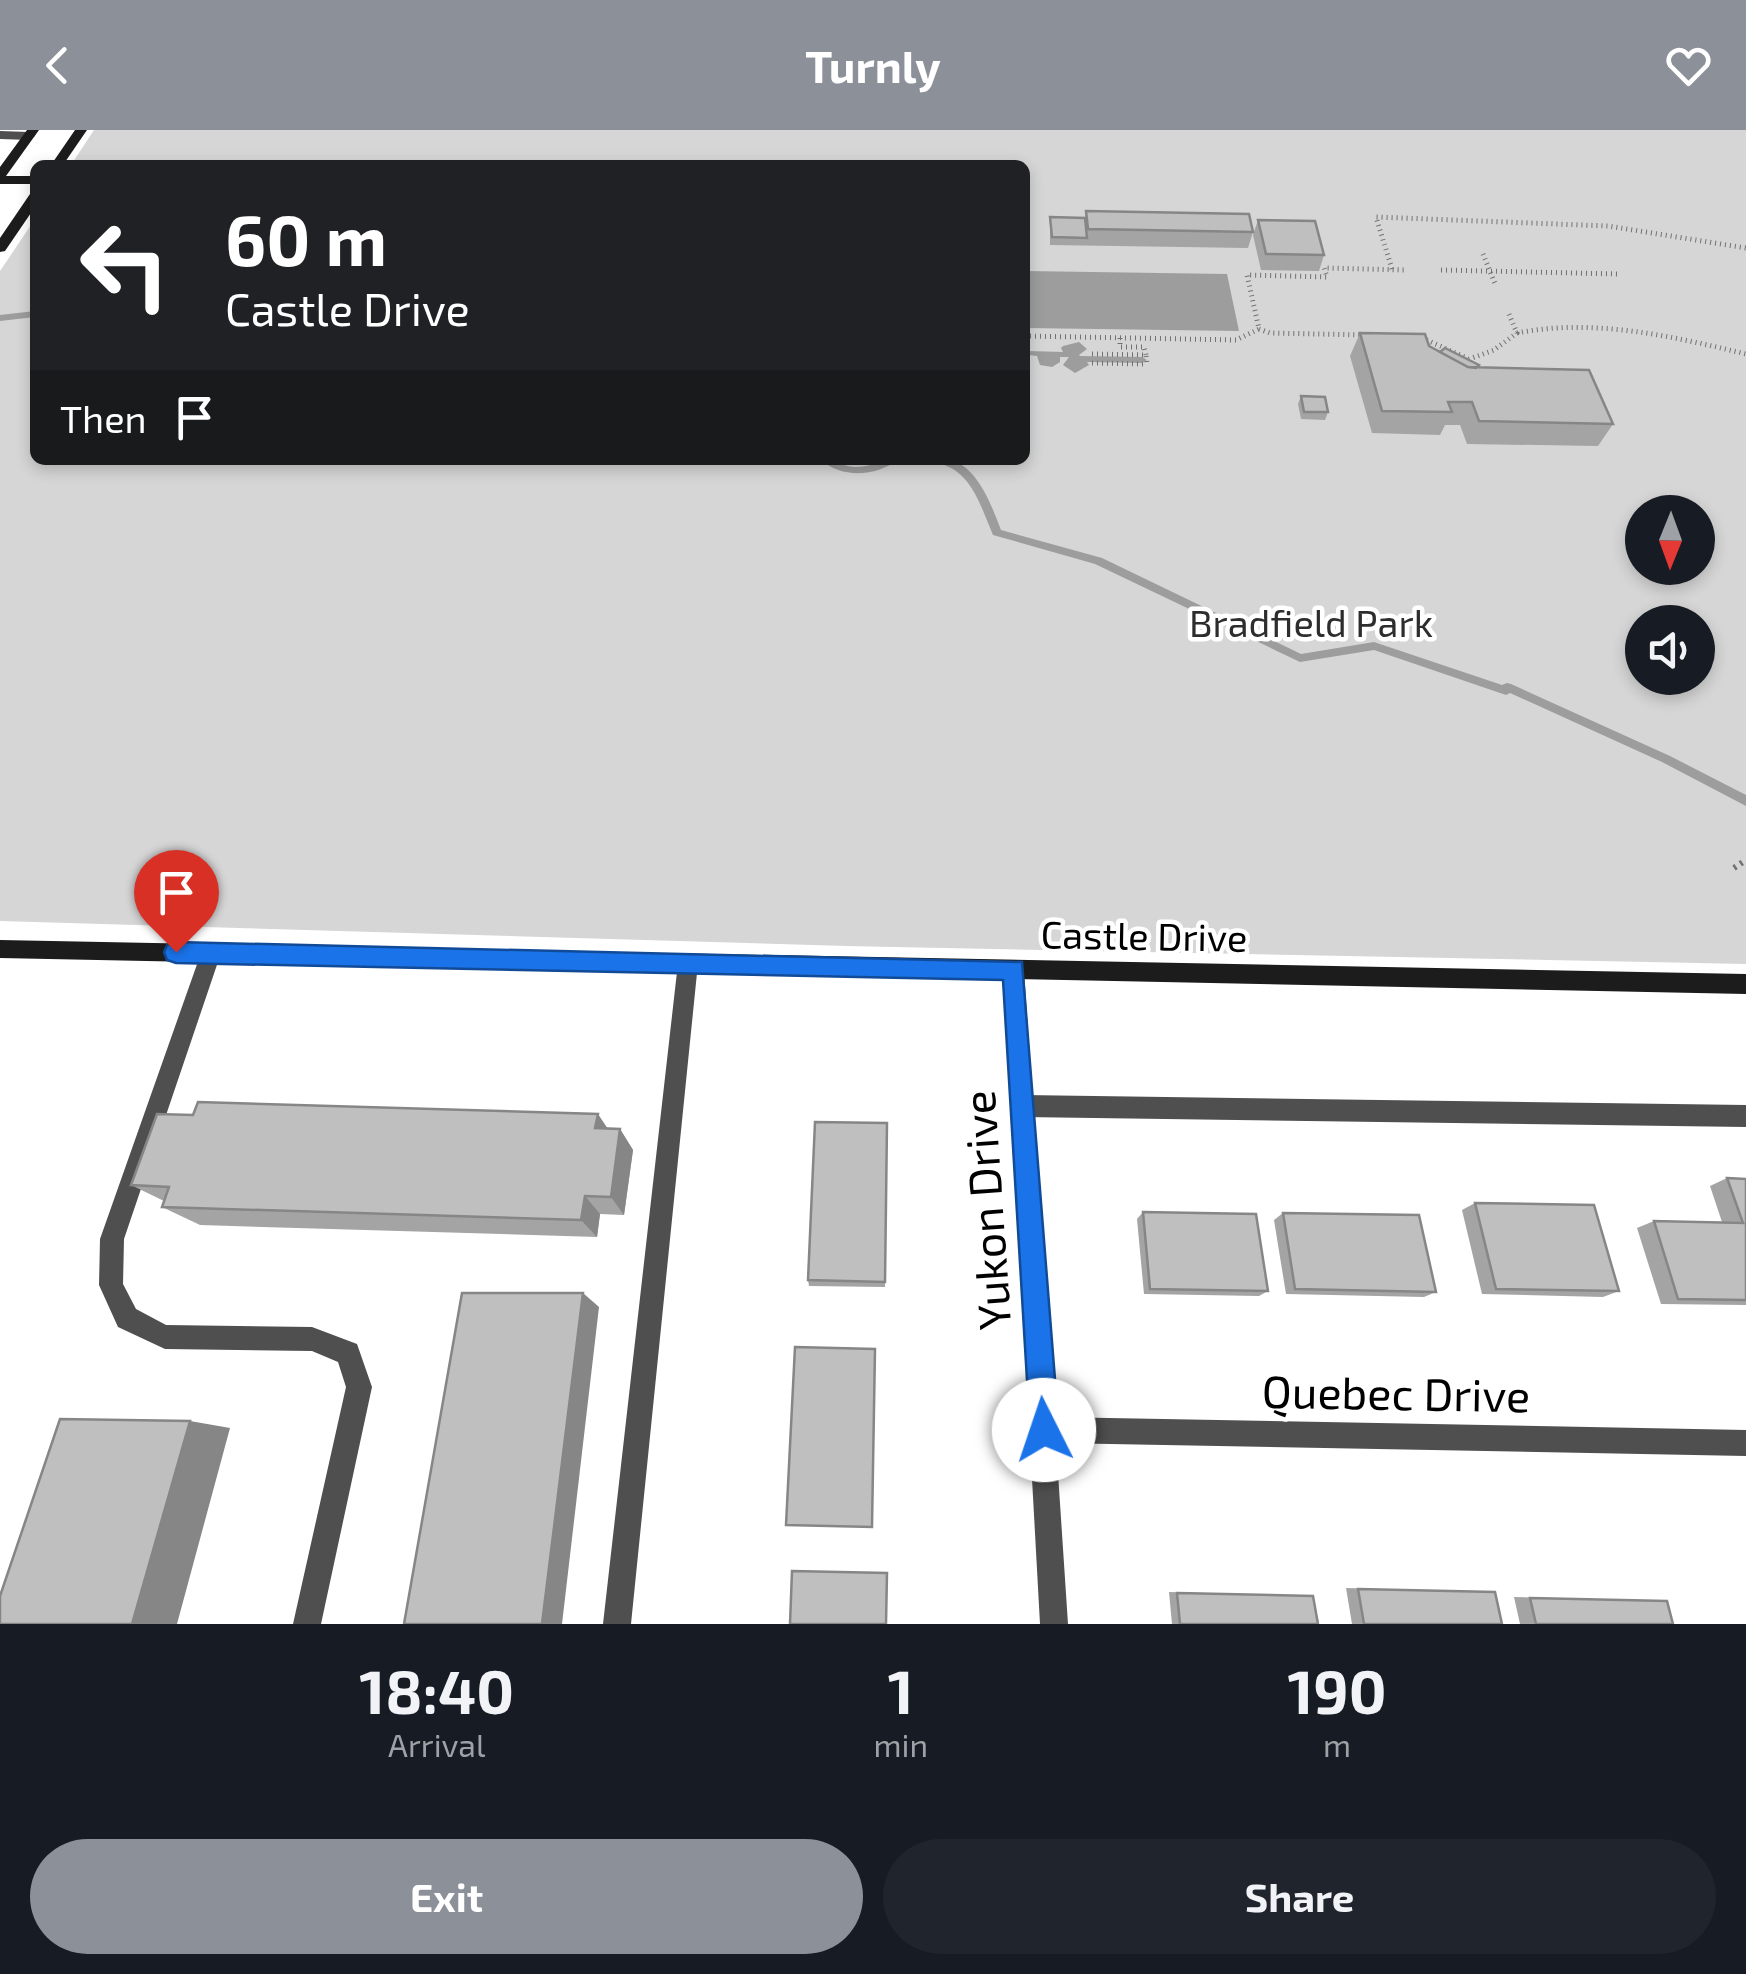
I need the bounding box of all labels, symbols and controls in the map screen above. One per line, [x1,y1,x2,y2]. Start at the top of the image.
icon: back [30,38,85,93]
text: Turnly [805,38,941,92]
icon: heart [1661,38,1716,93]
text: 60 m [225,196,387,280]
icon: left [60,200,190,330]
text: Castle Drive [225,281,470,335]
icon: arrive [167,390,222,445]
text: Then [60,395,147,441]
north arrow [1625,495,1715,585]
map controls [1625,495,1715,695]
park label: Bradfield Park [1189,599,1433,645]
button: sound [1625,605,1715,695]
pin [134,850,219,953]
icon: arrive [149,865,204,920]
street label: Castle Drive [1040,910,1248,960]
street label: Yukon Drive [950,1089,1020,1332]
street label: Quebec Drive [1261,1363,1531,1422]
position arrow [992,1378,1096,1482]
text: 18:40 [359,1654,514,1726]
text: 1 [888,1654,914,1726]
text: 190 [1287,1654,1387,1726]
text: Arrival [388,1725,485,1763]
text: min [874,1725,928,1763]
text: m [1323,1725,1351,1763]
button: Exit [30,1839,863,1954]
button: Share [883,1839,1716,1954]

